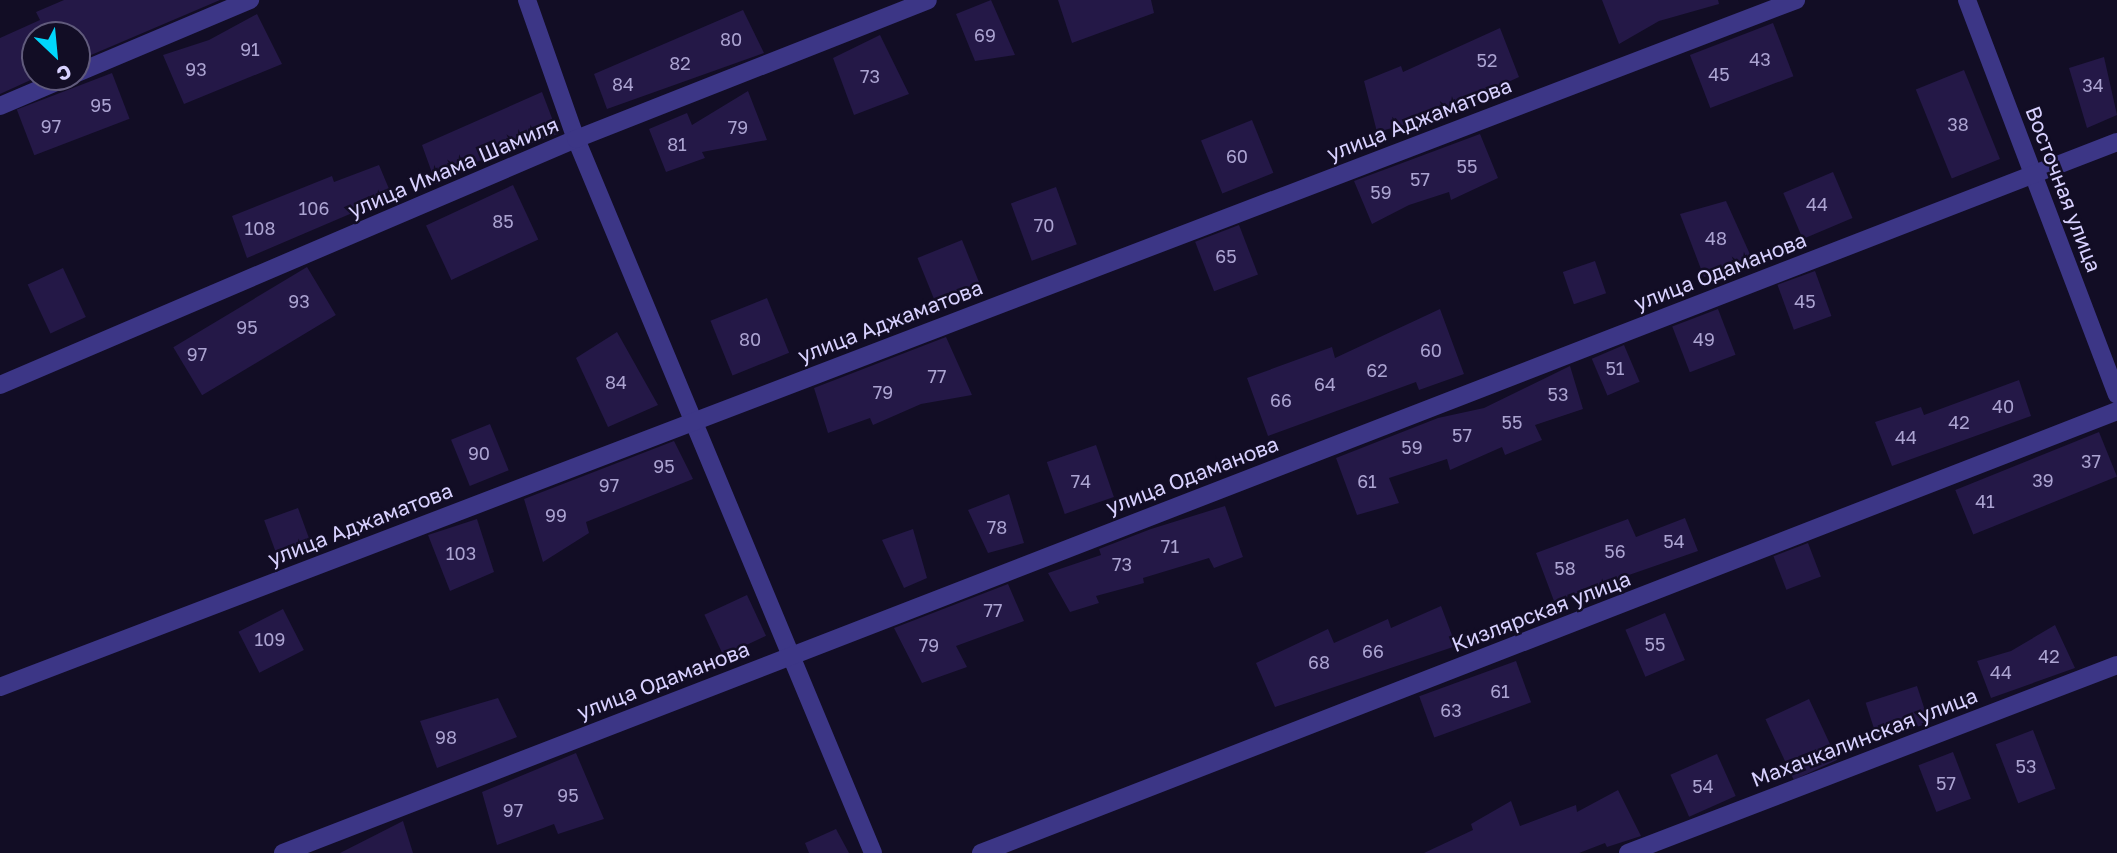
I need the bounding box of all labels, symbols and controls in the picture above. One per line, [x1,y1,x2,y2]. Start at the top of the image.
north arrow [21,21,91,91]
house number: 69 [974,24,996,46]
house number: 80 [720,28,742,50]
house number: 91 [240,38,260,60]
house number: 43 [1749,48,1771,70]
house number: 52 [1477,49,1497,71]
house number: 82 [669,52,691,74]
house number: 93 [185,58,207,80]
text: С [53,60,76,87]
house number: 45 [1708,63,1730,85]
house number: 73 [860,65,880,87]
street label: улица Аджаматова [1323,72,1515,166]
house number: 84 [612,73,634,95]
house number: 34 [2082,74,2104,96]
house number: 95 [90,94,112,116]
street label: Восточная улица [2021,102,2107,276]
street label: улица Имама Шамиля [344,111,562,223]
house number: 38 [1947,113,1969,135]
house number: 97 [41,115,61,137]
house number: 79 [728,116,748,138]
house number: 81 [667,133,687,155]
house number: 60 [1226,145,1248,167]
house number: 55 [1457,155,1477,177]
house number: 57 [1410,168,1430,190]
house number: 59 [1370,181,1392,203]
house number: 44 [1806,193,1828,215]
house number: 106 [299,197,329,219]
house number: 85 [492,210,514,232]
house number: 70 [1034,214,1054,236]
house number: 108 [245,217,275,239]
street label: улица Одаманова [1630,227,1810,315]
house number: 48 [1705,227,1727,249]
house number: 65 [1215,245,1237,267]
street label: улица Аджаматова [794,274,986,368]
house number: 93 [288,290,310,312]
house number: 45 [1794,290,1816,312]
house number: 95 [236,316,258,338]
house number: 80 [739,328,761,350]
house number: 49 [1693,328,1715,350]
house number: 60 [1420,339,1442,361]
house number: 97 [187,343,207,365]
house number: 51 [1605,357,1625,379]
house number: 62 [1366,359,1388,381]
house number: 77 [927,365,947,387]
house number: 84 [605,371,627,393]
house number: 64 [1314,373,1336,395]
house number: 79 [873,381,893,403]
house number: 53 [1548,383,1568,405]
house number: 66 [1270,389,1292,411]
house number: 40 [1992,395,2014,417]
house number: 55 [1502,411,1522,433]
house number: 42 [1948,411,1970,433]
house number: 57 [1452,424,1472,446]
house number: 44 [1895,426,1917,448]
street label: улица Одаманова [1102,431,1282,519]
house number: 59 [1401,436,1423,458]
house number: 90 [468,442,490,464]
house number: 37 [2081,450,2101,472]
house number: 95 [653,455,675,477]
house number: 39 [2032,469,2054,491]
house number: 74 [1071,470,1091,492]
house number: 61 [1357,470,1377,492]
house number: 97 [599,474,619,496]
street label: улица Аджаматова [264,477,456,571]
house number: 41 [1975,490,1995,512]
house number: 99 [545,504,567,526]
house number: 78 [987,516,1007,538]
house number: 54 [1663,530,1685,552]
house number: 71 [1161,535,1179,557]
house number: 56 [1604,540,1626,562]
house number: 103 [446,542,476,564]
house number: 73 [1112,553,1132,575]
house number: 58 [1554,557,1576,579]
street label: Кизлярская улица [1448,565,1634,657]
house number: 77 [983,599,1003,621]
house number: 109 [255,628,285,650]
house number: 55 [1645,633,1665,655]
house number: 79 [919,634,939,656]
street label: улица Одаманова [573,636,753,724]
house number: 66 [1362,640,1384,662]
house number: 42 [2038,645,2060,667]
house number: 68 [1308,651,1330,673]
house number: 44 [1990,661,2012,683]
house number: 61 [1490,680,1510,702]
street label: Махачкалинская улица [1747,682,1981,792]
house number: 63 [1440,699,1462,721]
house number: 98 [435,726,457,748]
house number: 53 [2016,755,2036,777]
house number: 57 [1936,772,1956,794]
house number: 54 [1692,775,1714,797]
house number: 95 [557,784,579,806]
house number: 97 [503,799,523,821]

